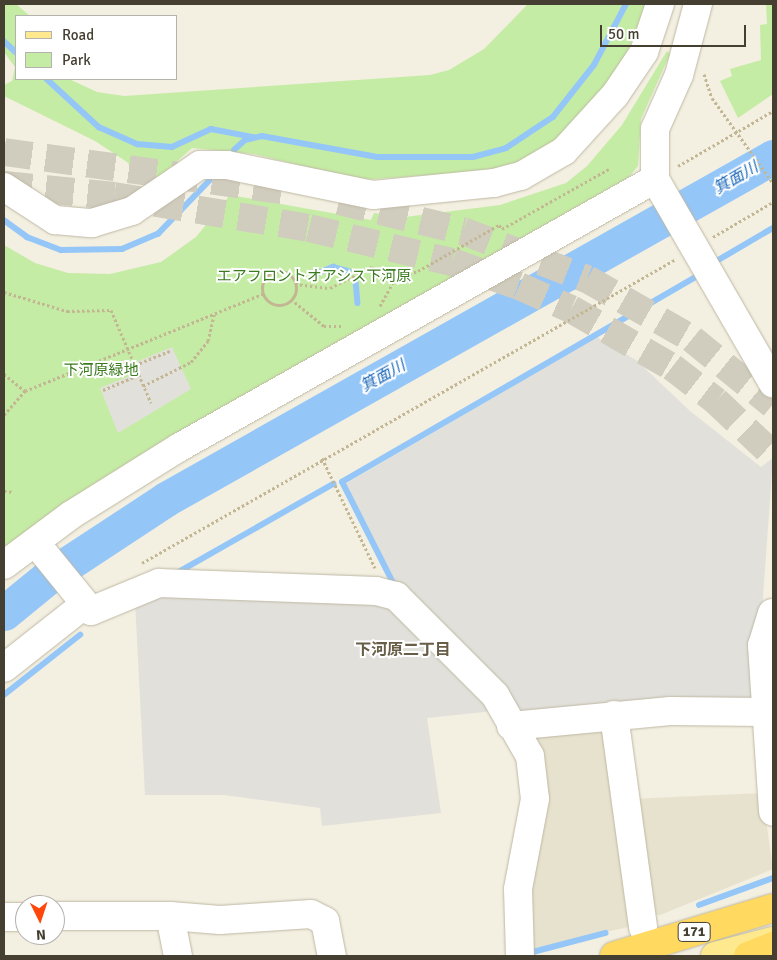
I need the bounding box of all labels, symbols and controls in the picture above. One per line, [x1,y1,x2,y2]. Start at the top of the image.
legend [15,15,178,80]
scale bar [602,15,748,47]
text: 50 m [608,25,639,43]
text: Road [62,26,94,44]
text: Park [62,51,91,69]
water label: 箕面川 [710,158,762,198]
park label: エアフロントオアシス下河原 [217,268,411,286]
water label: 箕面川 [357,356,409,396]
park label: 下河原緑地 [64,362,138,380]
district label: 下河原二丁目 [355,640,451,660]
north arrow [15,895,65,945]
road number: 171 [676,920,712,944]
text: N [36,926,46,943]

